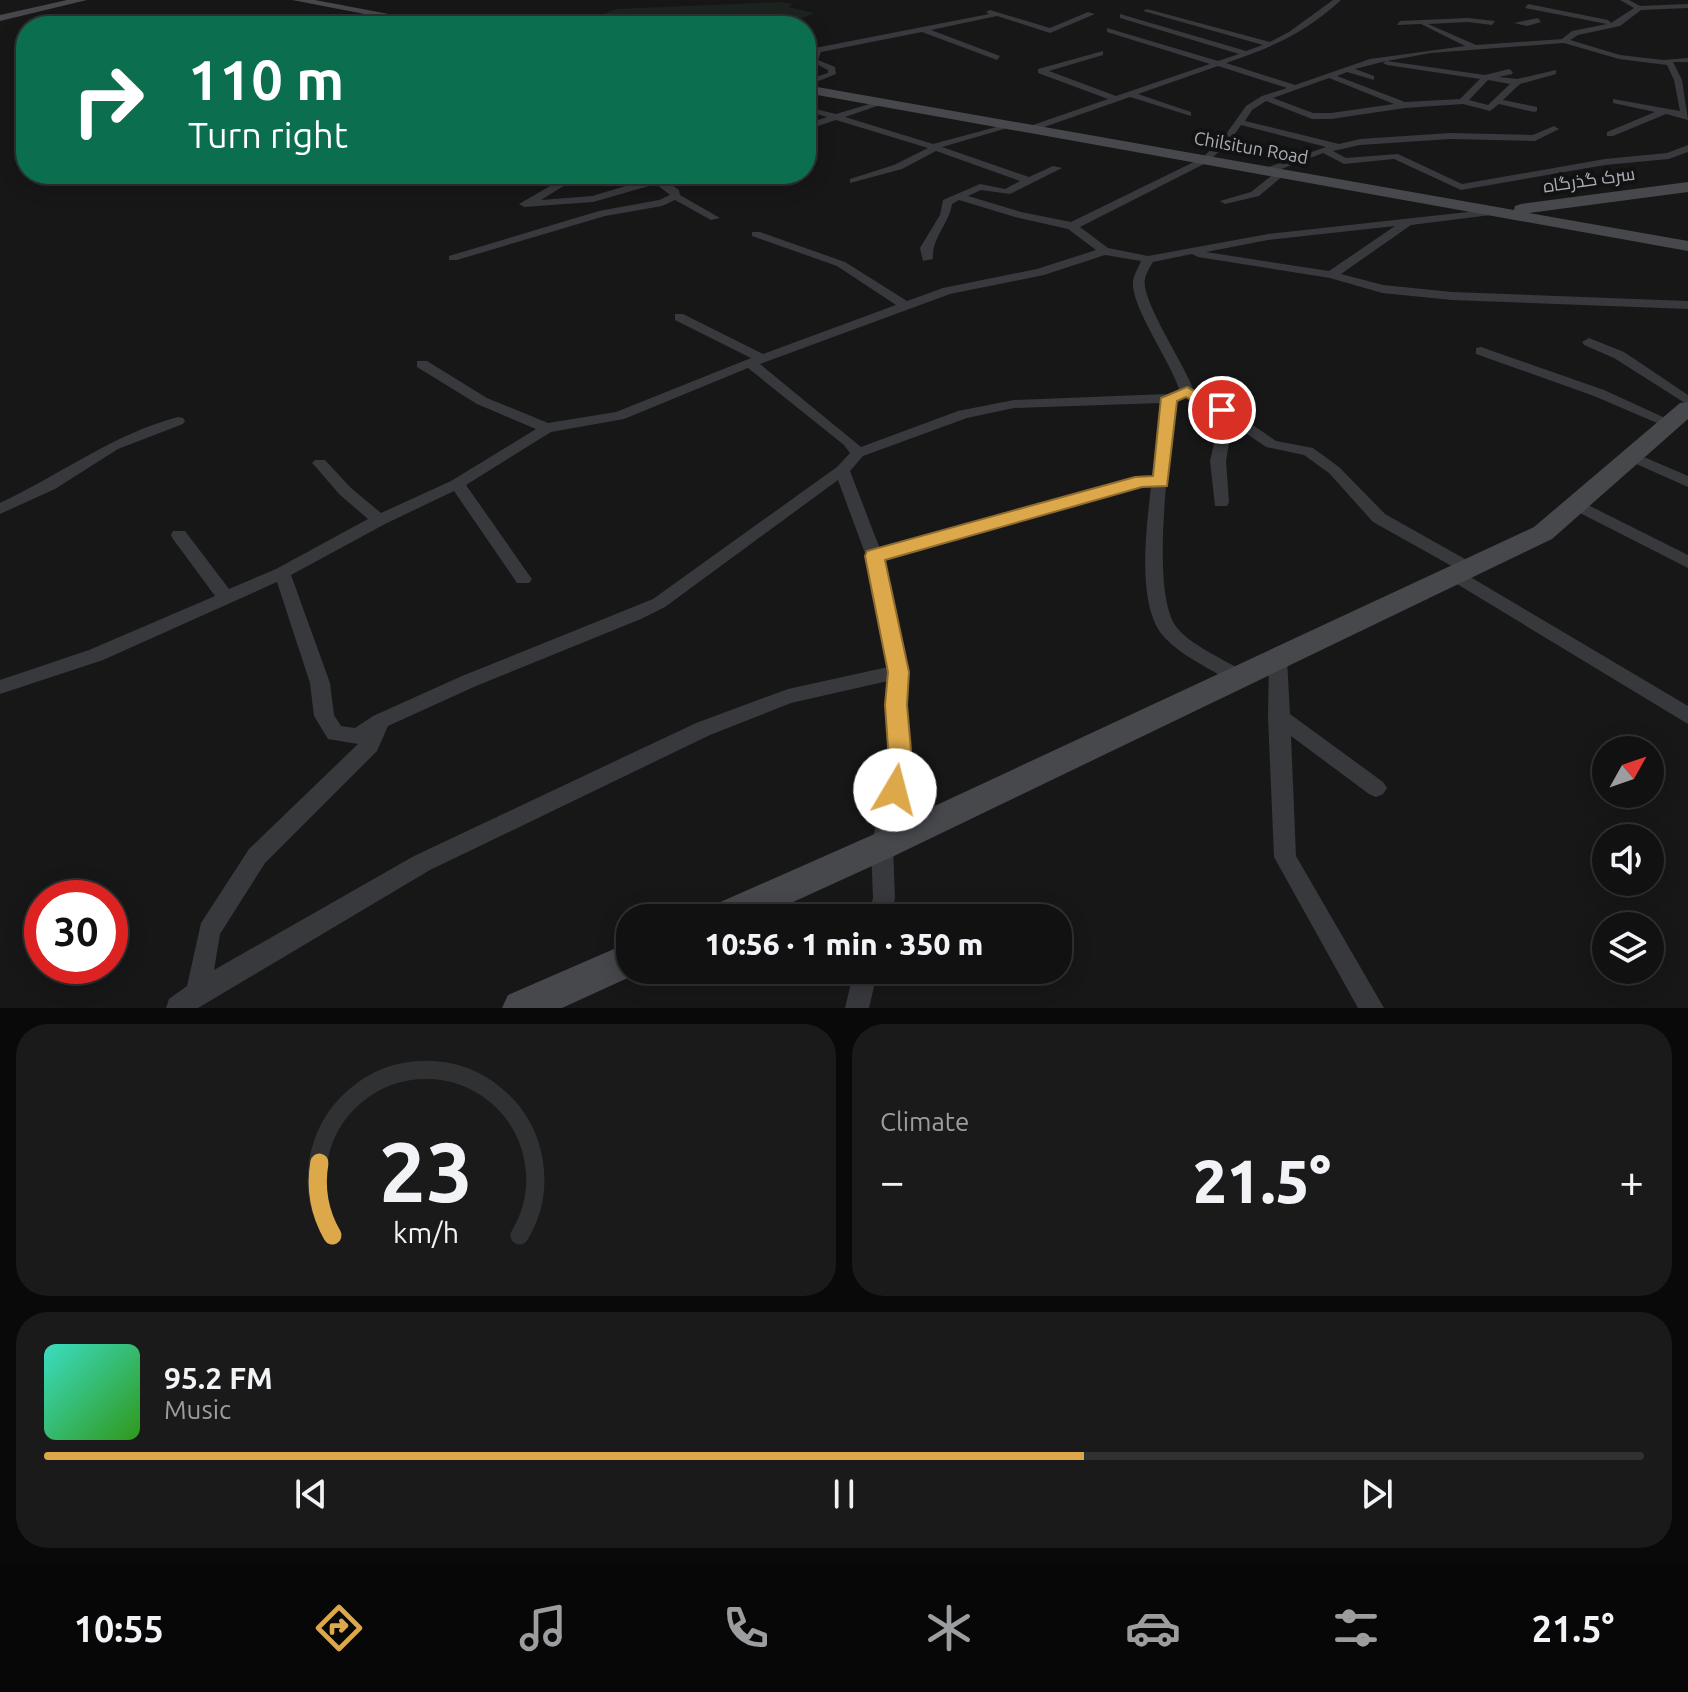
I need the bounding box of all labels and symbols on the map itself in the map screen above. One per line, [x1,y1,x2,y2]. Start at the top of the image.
street label: Chilsitun Road [1192,127,1310,167]
street label: سرک گذرگاه [1542,163,1636,197]
pin [1188,376,1256,444]
north arrow [1592,736,1664,808]
position arrow [853,748,937,832]
speed limit sign: 30 [24,880,128,984]

